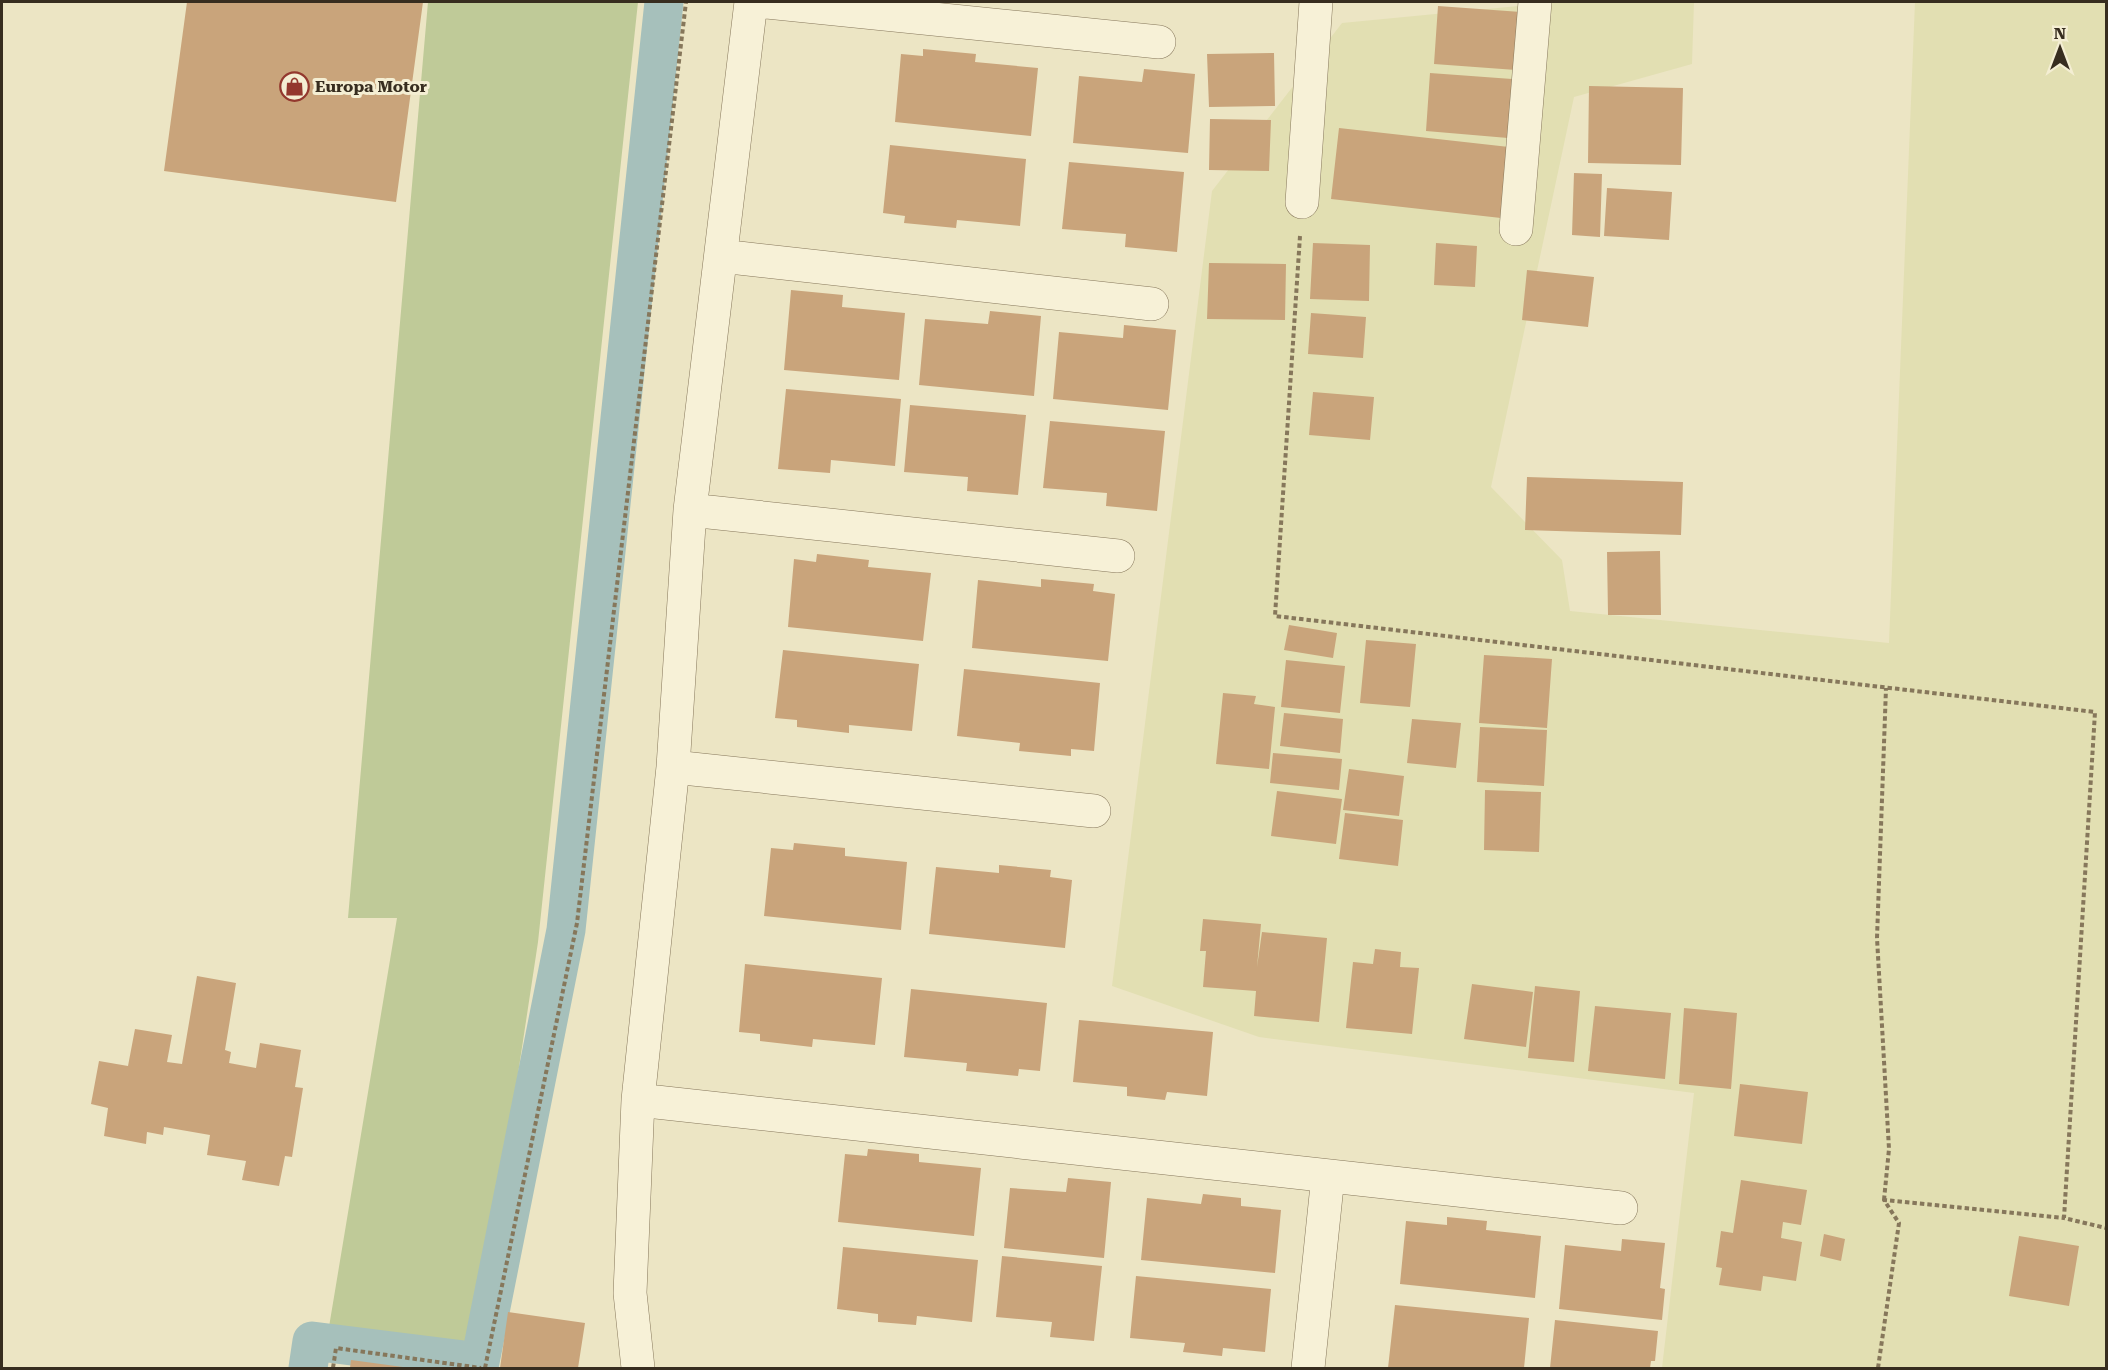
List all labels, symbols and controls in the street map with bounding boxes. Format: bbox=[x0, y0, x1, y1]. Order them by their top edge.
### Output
north arrow bbox=[2030, 18, 2090, 78]
text: N bbox=[2054, 24, 2066, 43]
shop icon: Europa Motor bbox=[278, 70, 310, 102]
place label: Europa Motor bbox=[315, 77, 427, 96]

